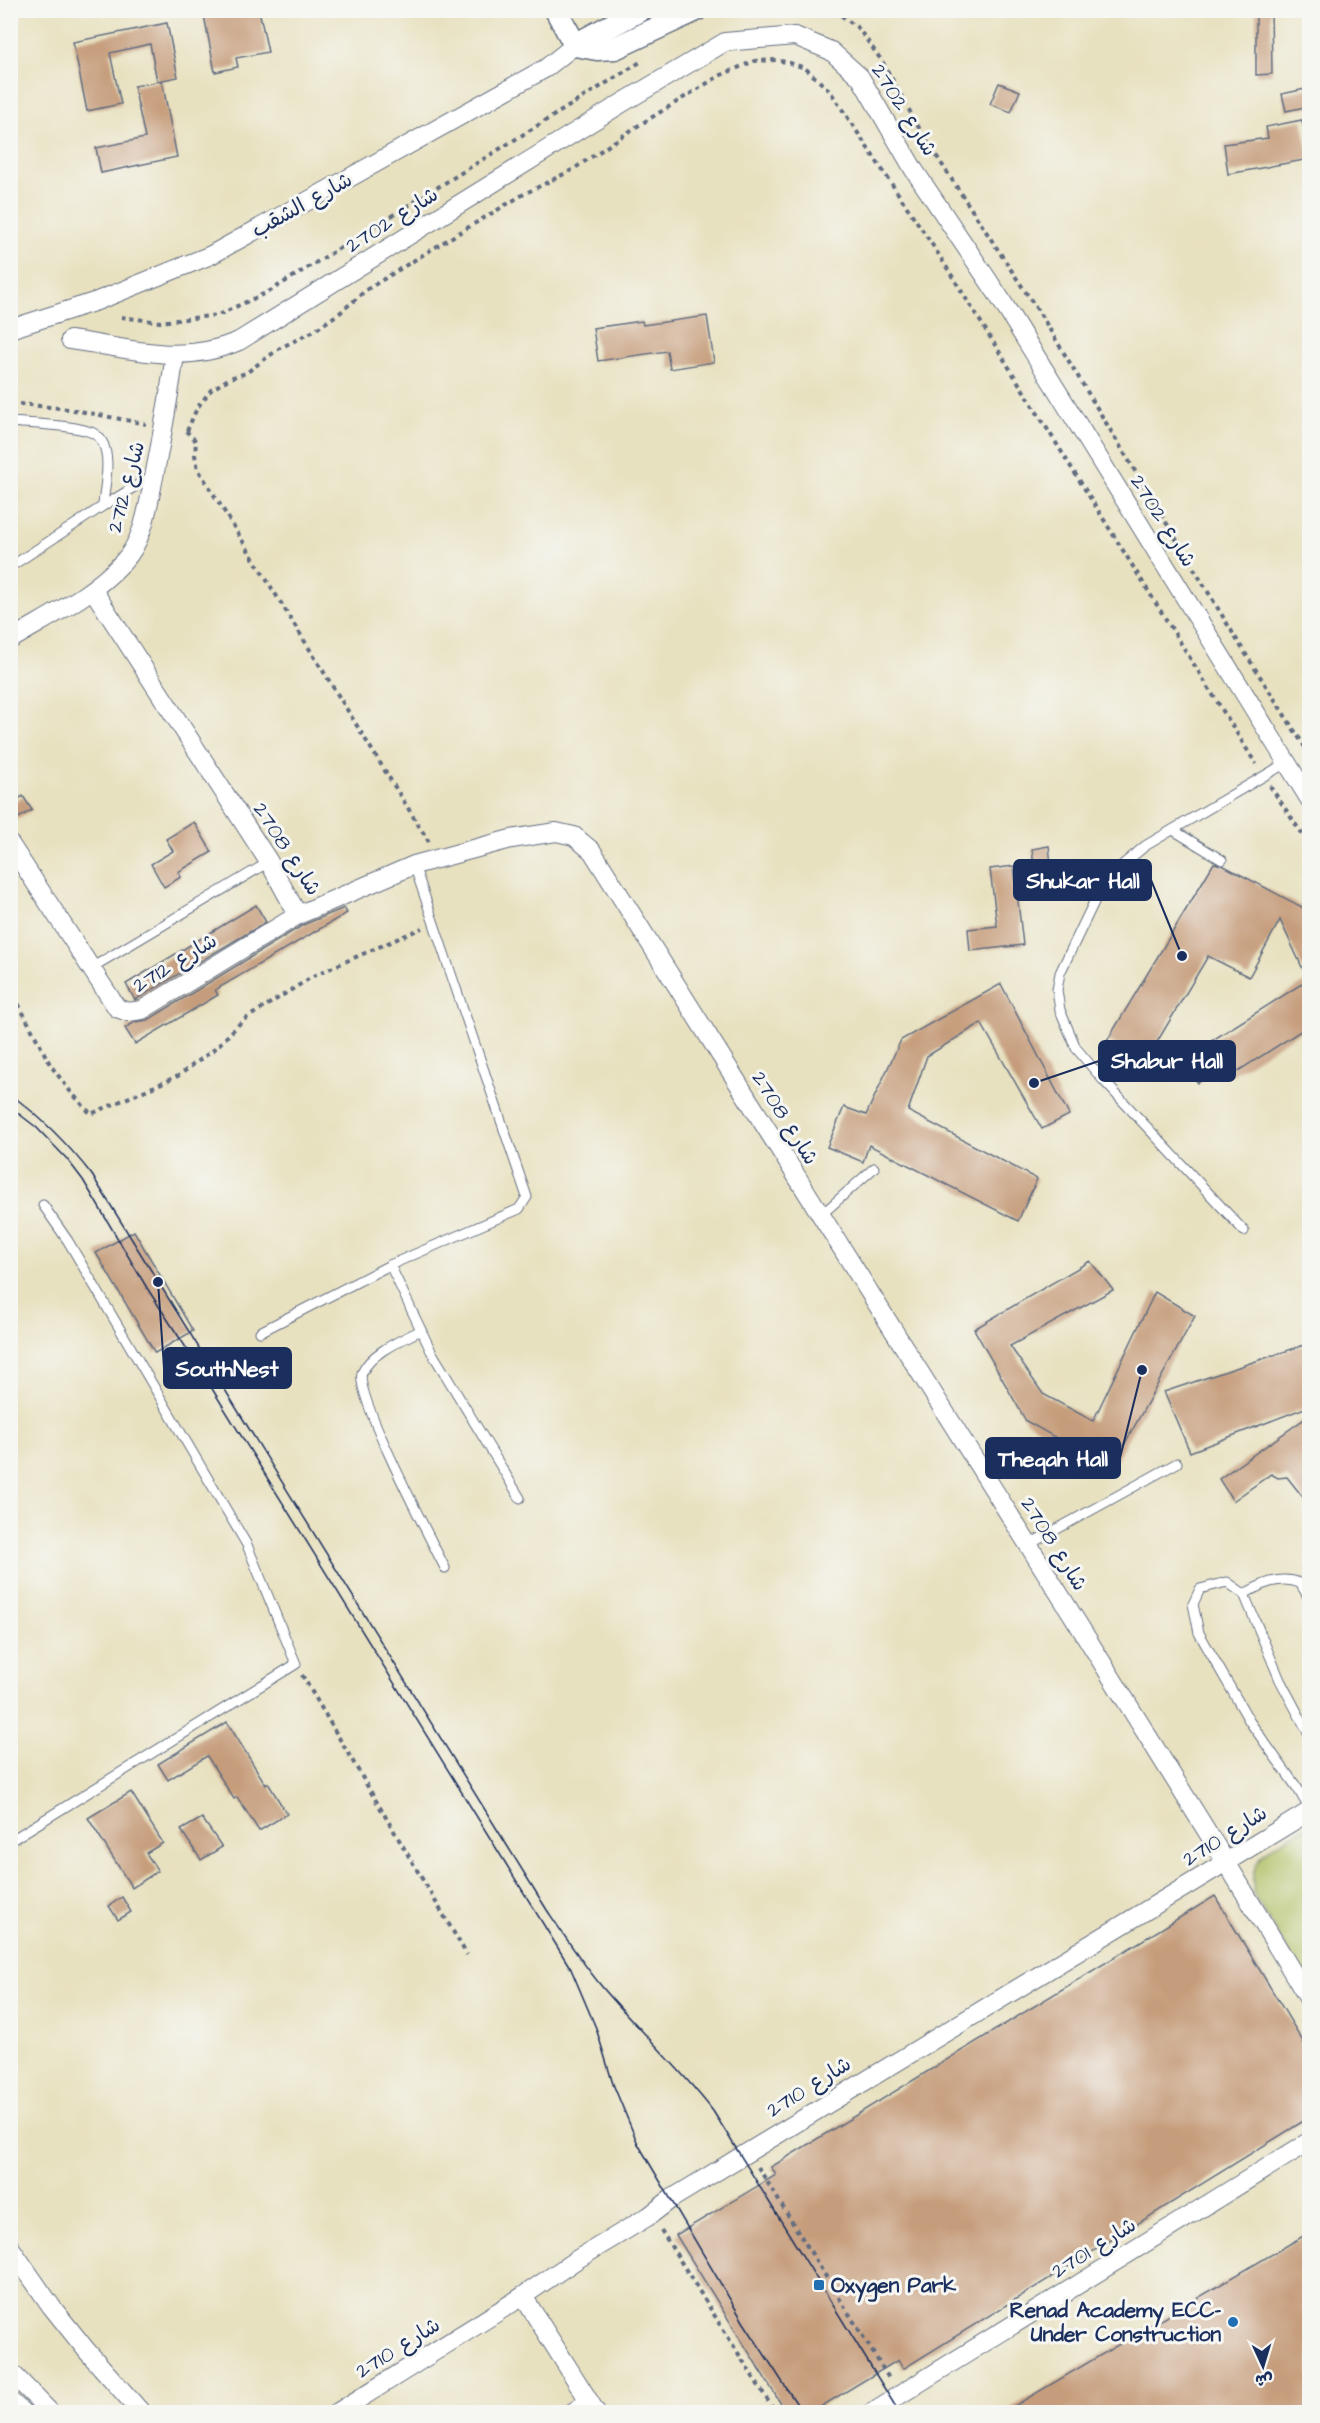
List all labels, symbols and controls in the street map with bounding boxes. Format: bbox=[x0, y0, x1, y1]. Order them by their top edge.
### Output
street label: شارع 2702 bbox=[864, 58, 944, 162]
street label: شارع الشقب bbox=[246, 165, 358, 245]
street label: شارع 2702 bbox=[340, 180, 444, 260]
street label: شارع 2712 bbox=[100, 438, 152, 536]
street label: شارع 2702 bbox=[1123, 469, 1203, 573]
street label: شارع 2708 bbox=[246, 797, 328, 901]
callout: Shukar Hall bbox=[1014, 860, 1151, 900]
text: Shukar Hall bbox=[1025, 866, 1140, 897]
street label: شارع 2712 bbox=[127, 926, 223, 1000]
callout: Shabur Hall bbox=[1099, 1041, 1235, 1081]
text: Shabur Hall bbox=[1110, 1046, 1224, 1077]
street label: شارع 2708 bbox=[745, 1066, 825, 1170]
callout: SouthNest bbox=[164, 1348, 291, 1388]
text: SouthNest bbox=[174, 1354, 280, 1385]
callout: Theqah Hall bbox=[986, 1438, 1120, 1478]
text: Theqah Hall bbox=[997, 1444, 1109, 1475]
street label: شارع 2708 bbox=[1014, 1492, 1094, 1596]
street label: شارع 2710 bbox=[1177, 1799, 1273, 1873]
street label: شارع 2710 bbox=[761, 2050, 857, 2124]
street label: شارع 2701 bbox=[1046, 2211, 1142, 2285]
place label: Oxygen Park bbox=[831, 2271, 956, 2303]
marker: Oxygen Park bbox=[812, 2278, 826, 2292]
place label: Renad Academy ECC- Under Construction bbox=[1010, 2296, 1221, 2349]
street label: شارع 2710 bbox=[350, 2311, 446, 2385]
marker: Renad Academy ECC- Under Construction bbox=[1226, 2315, 1240, 2329]
north arrow bbox=[1233, 2336, 1293, 2396]
text: ش bbox=[1254, 2368, 1274, 2392]

